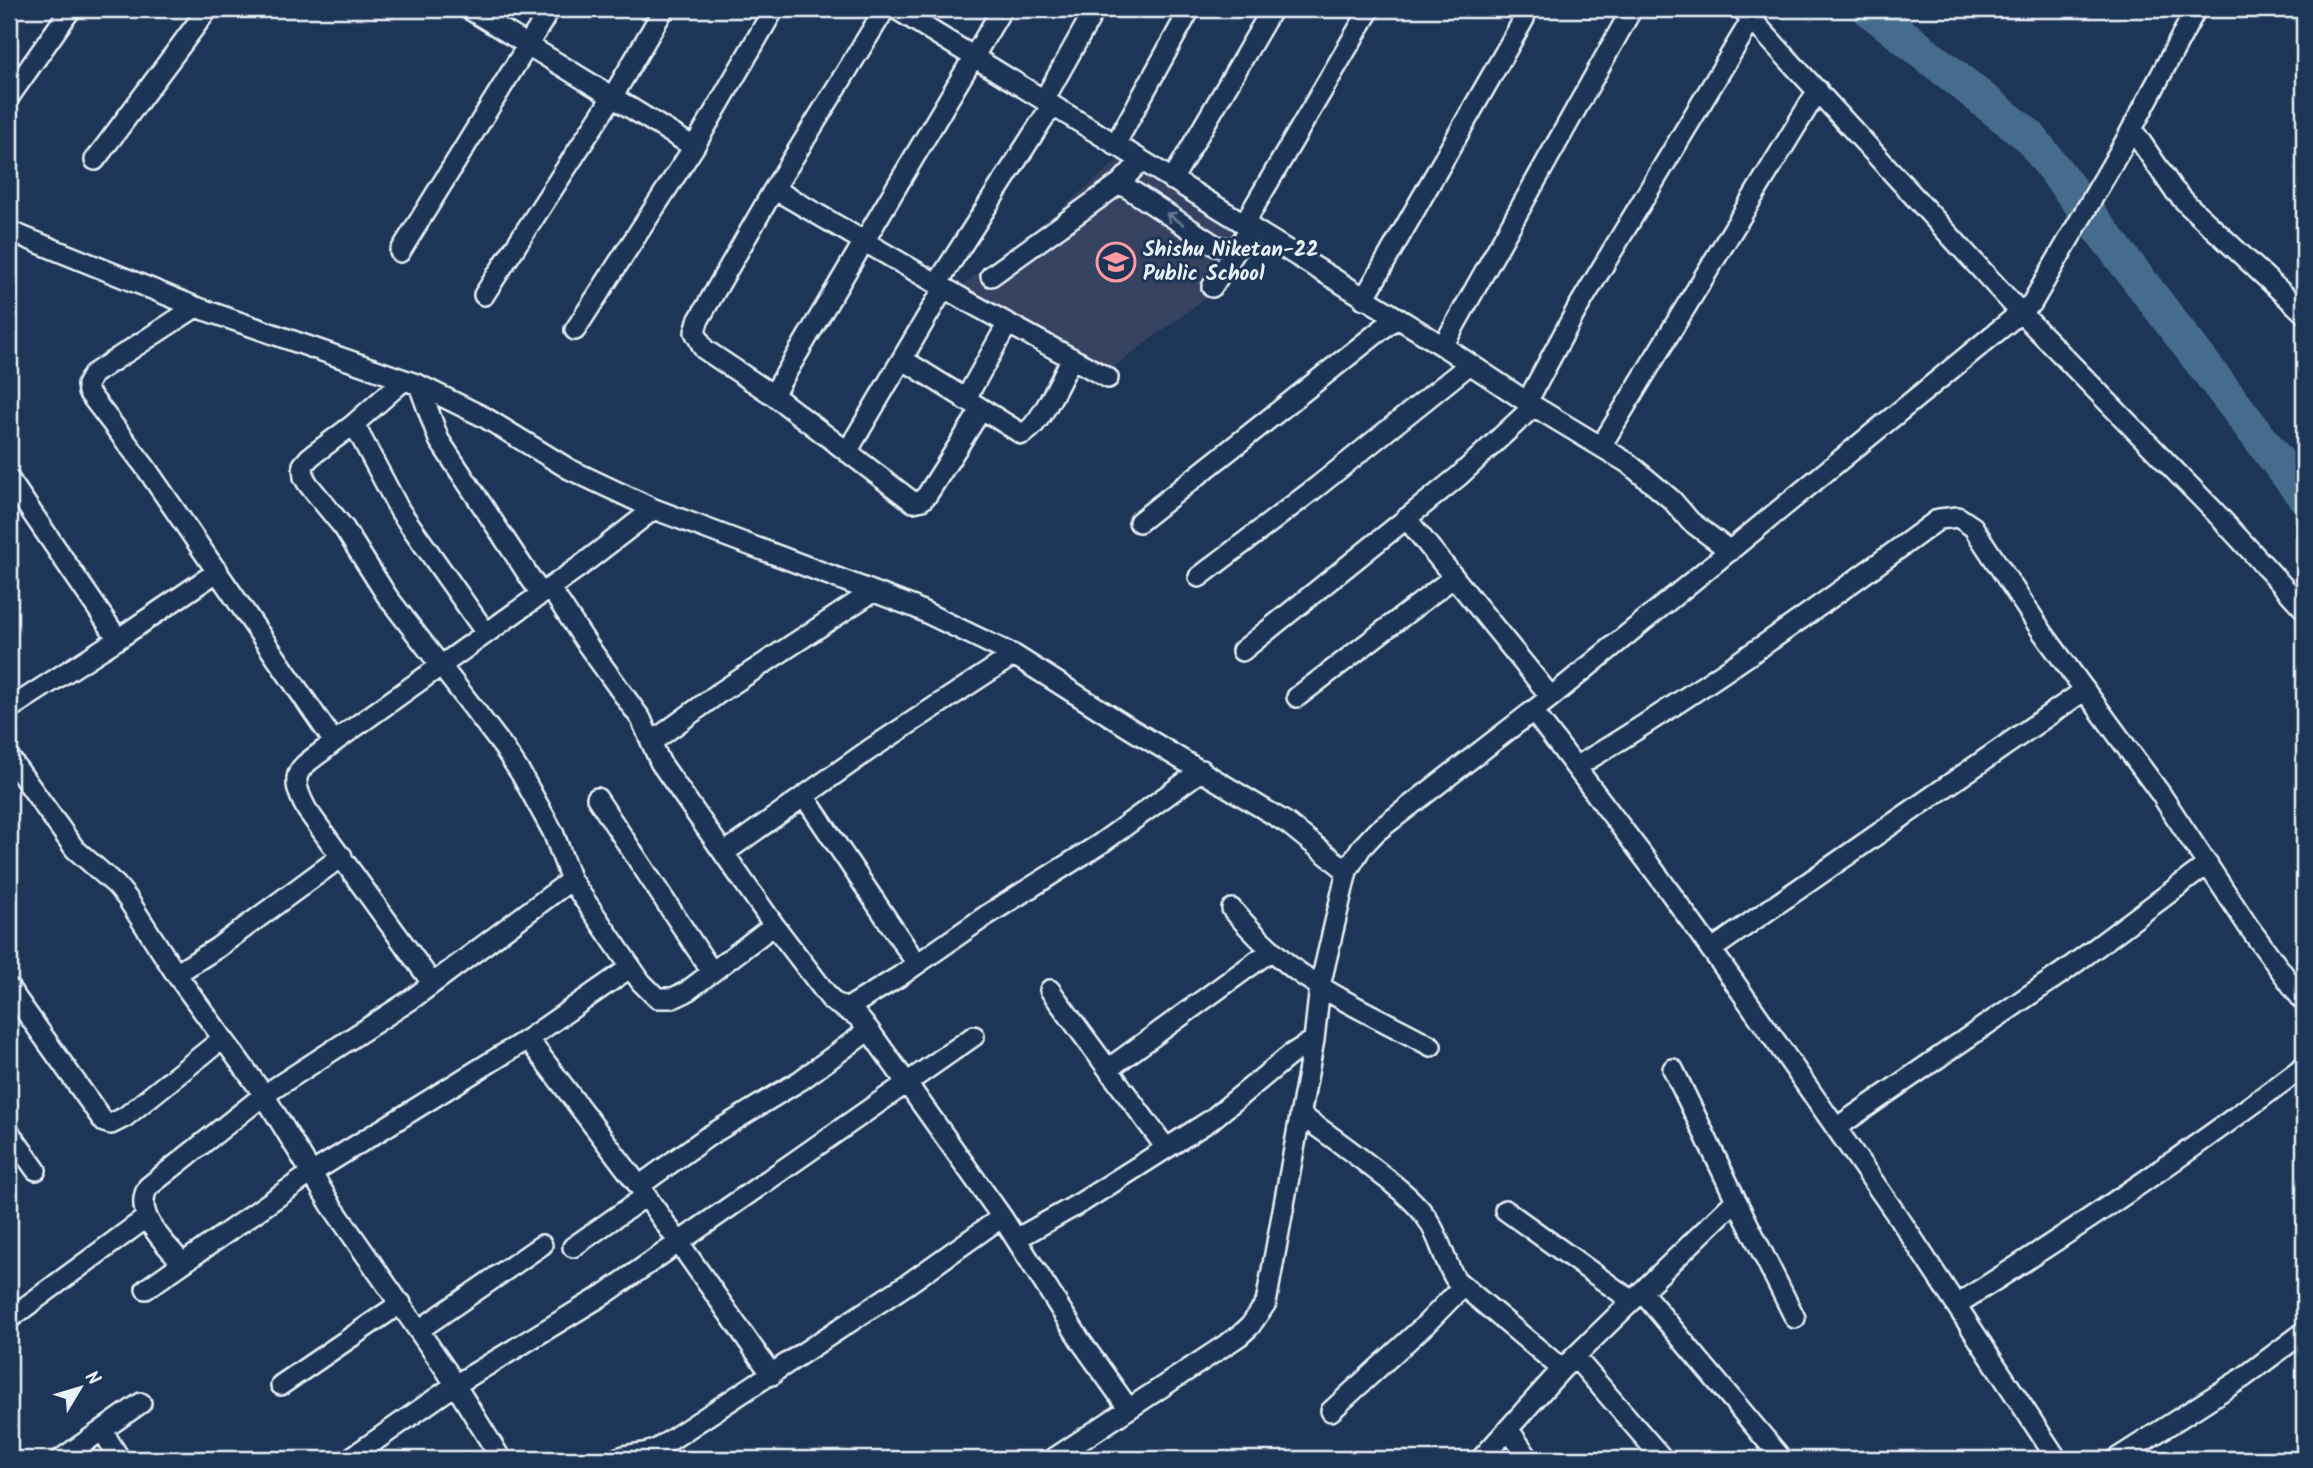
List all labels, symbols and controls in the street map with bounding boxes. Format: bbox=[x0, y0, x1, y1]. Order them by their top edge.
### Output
one-way arrow bbox=[1166, 212, 1185, 226]
place label: Shishu Niketan-22 Public School bbox=[1143, 234, 1319, 291]
school or university icon: Shishu Niketan-22 Public School bbox=[1095, 241, 1137, 283]
north arrow bbox=[46, 1352, 116, 1422]
text: N bbox=[76, 1365, 107, 1393]

